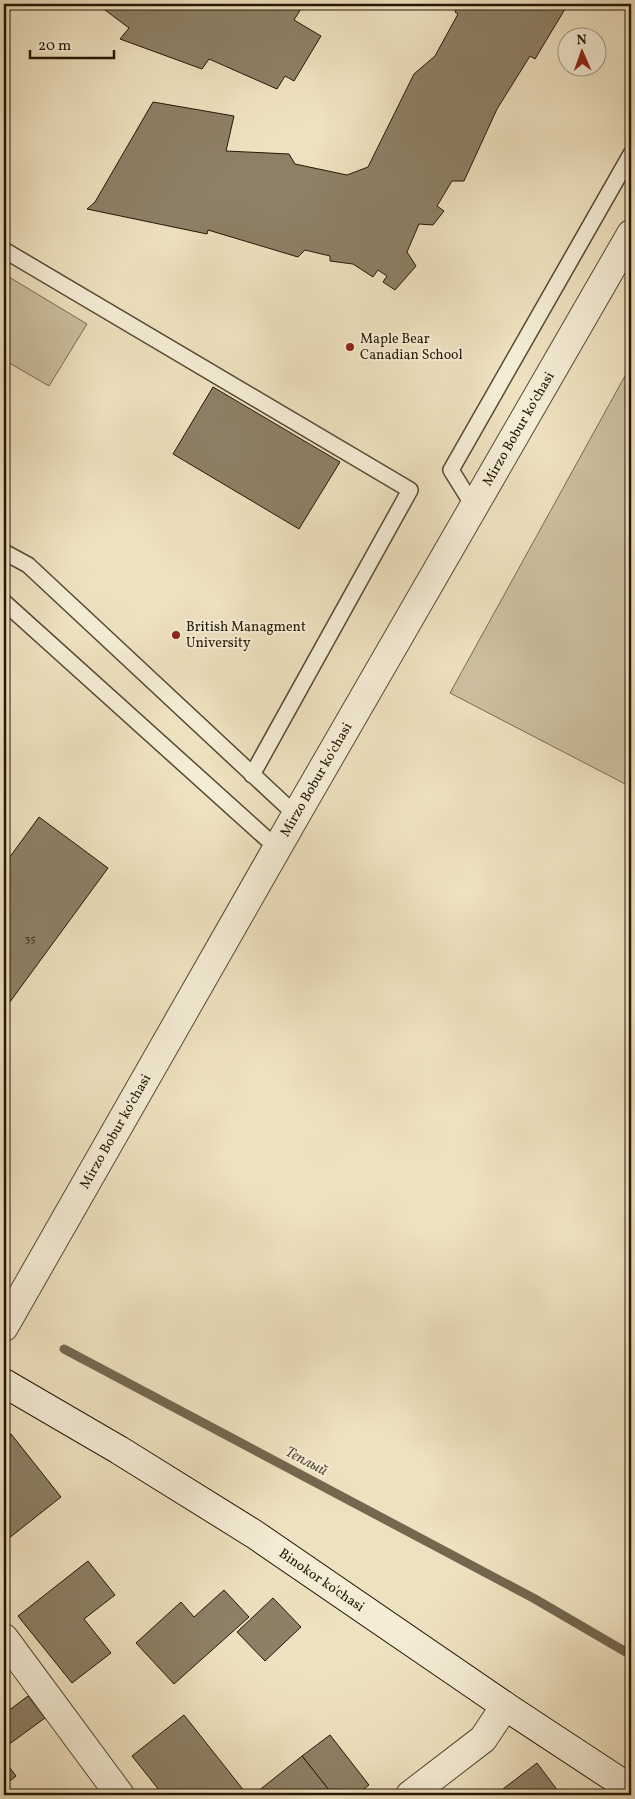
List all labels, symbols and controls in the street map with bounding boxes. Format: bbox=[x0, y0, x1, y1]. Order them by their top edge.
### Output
scale bar bbox=[30, 28, 114, 60]
north arrow bbox=[558, 28, 608, 78]
text: N bbox=[576, 31, 587, 50]
text: 20 m bbox=[38, 36, 71, 57]
place label: Maple Bear Canadian School bbox=[360, 330, 463, 365]
marker: Maple Bear Canadian School bbox=[344, 341, 356, 353]
street label: Mirzo Bobur ko‘chasi bbox=[478, 368, 559, 490]
place label: British Managment University bbox=[186, 618, 306, 653]
marker: British Managment University bbox=[170, 629, 182, 641]
street label: Mirzo Bobur ko‘chasi bbox=[276, 719, 357, 841]
house number: 35 bbox=[25, 932, 35, 947]
street label: Mirzo Bobur ko‘chasi bbox=[75, 1071, 156, 1192]
water label: Теплый bbox=[281, 1442, 331, 1482]
street label: Binokor ko'chasi bbox=[275, 1544, 368, 1616]

